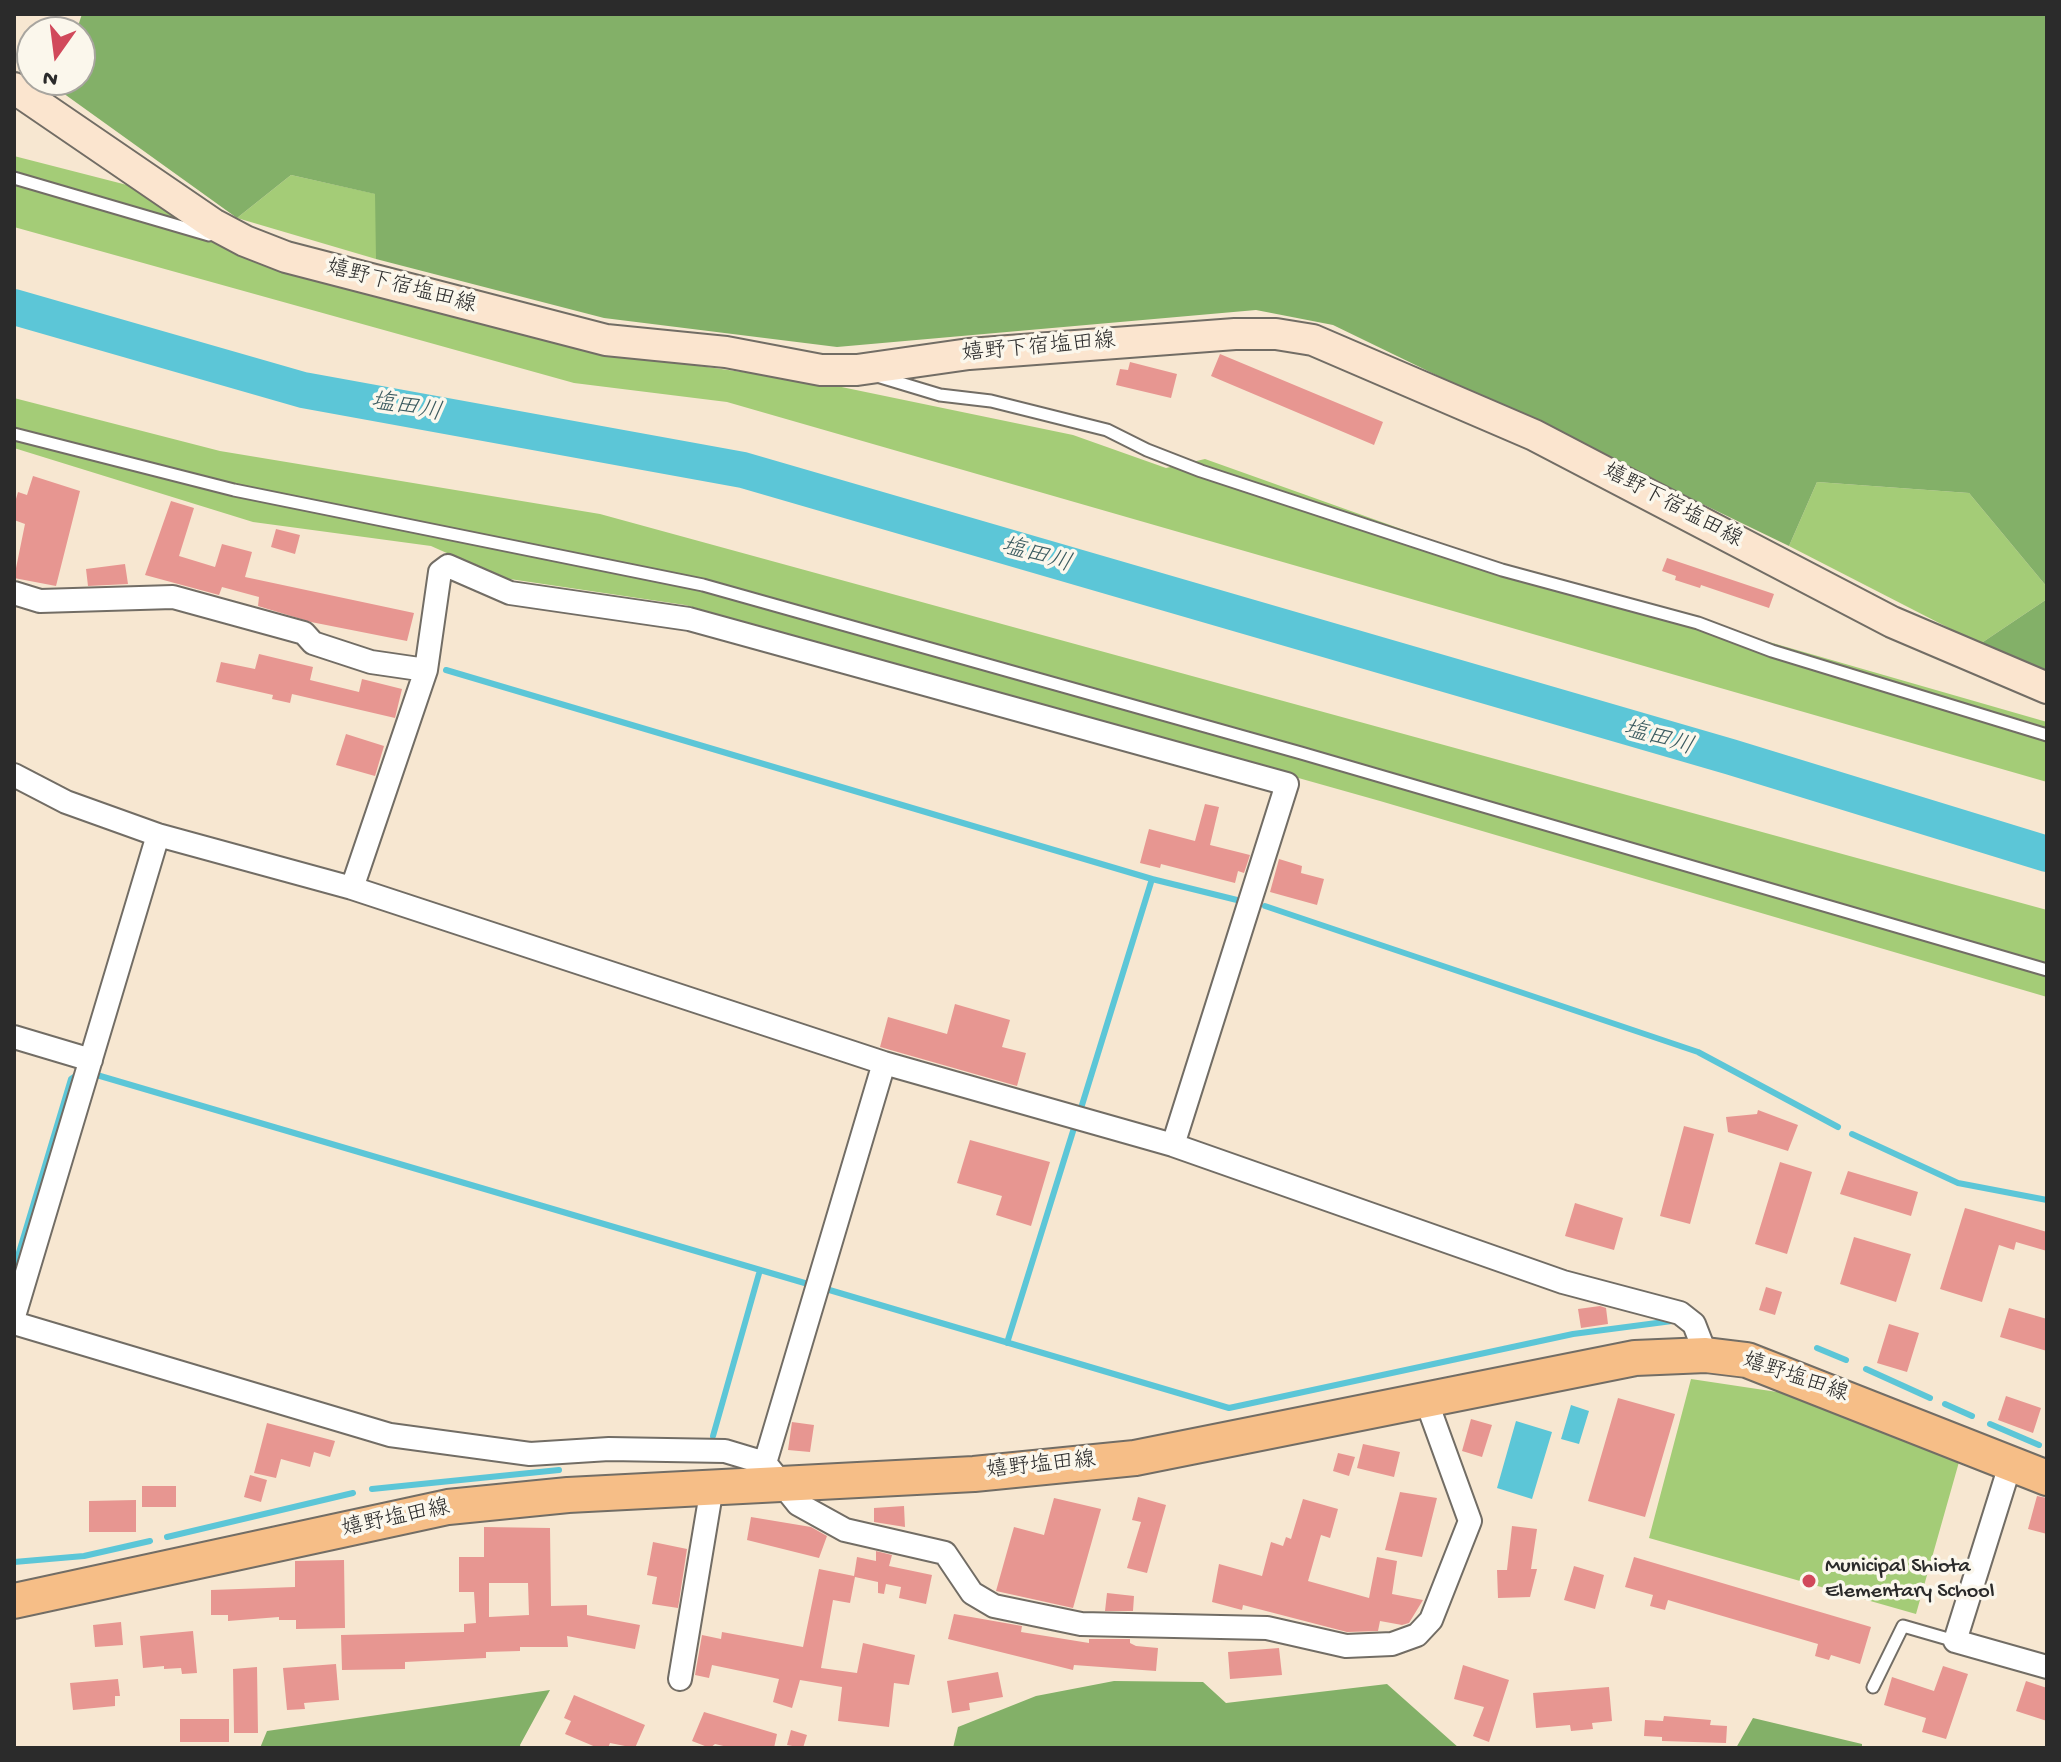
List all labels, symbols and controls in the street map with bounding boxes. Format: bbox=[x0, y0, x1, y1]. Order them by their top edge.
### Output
north arrow bbox=[16, 16, 96, 96]
text: N bbox=[41, 63, 61, 92]
street label: 嬉野下宿塩田線 bbox=[323, 255, 479, 321]
street label: 嬉野下宿塩田線 bbox=[961, 329, 1117, 369]
water label: 塩田川 bbox=[368, 389, 444, 429]
street label: 嬉野下宿塩田線 bbox=[1598, 459, 1746, 555]
water label: 塩田川 bbox=[997, 533, 1075, 581]
water label: 塩田川 bbox=[1619, 716, 1697, 764]
street label: 嬉野塩田線 bbox=[1739, 1349, 1851, 1409]
street label: 嬉野塩田線 bbox=[985, 1448, 1097, 1486]
street label: 嬉野塩田線 bbox=[339, 1496, 453, 1544]
place label: Municipal Shiota Elementary School bbox=[1825, 1555, 1995, 1606]
marker: Municipal Shiota Elementary School bbox=[1800, 1572, 1818, 1590]

